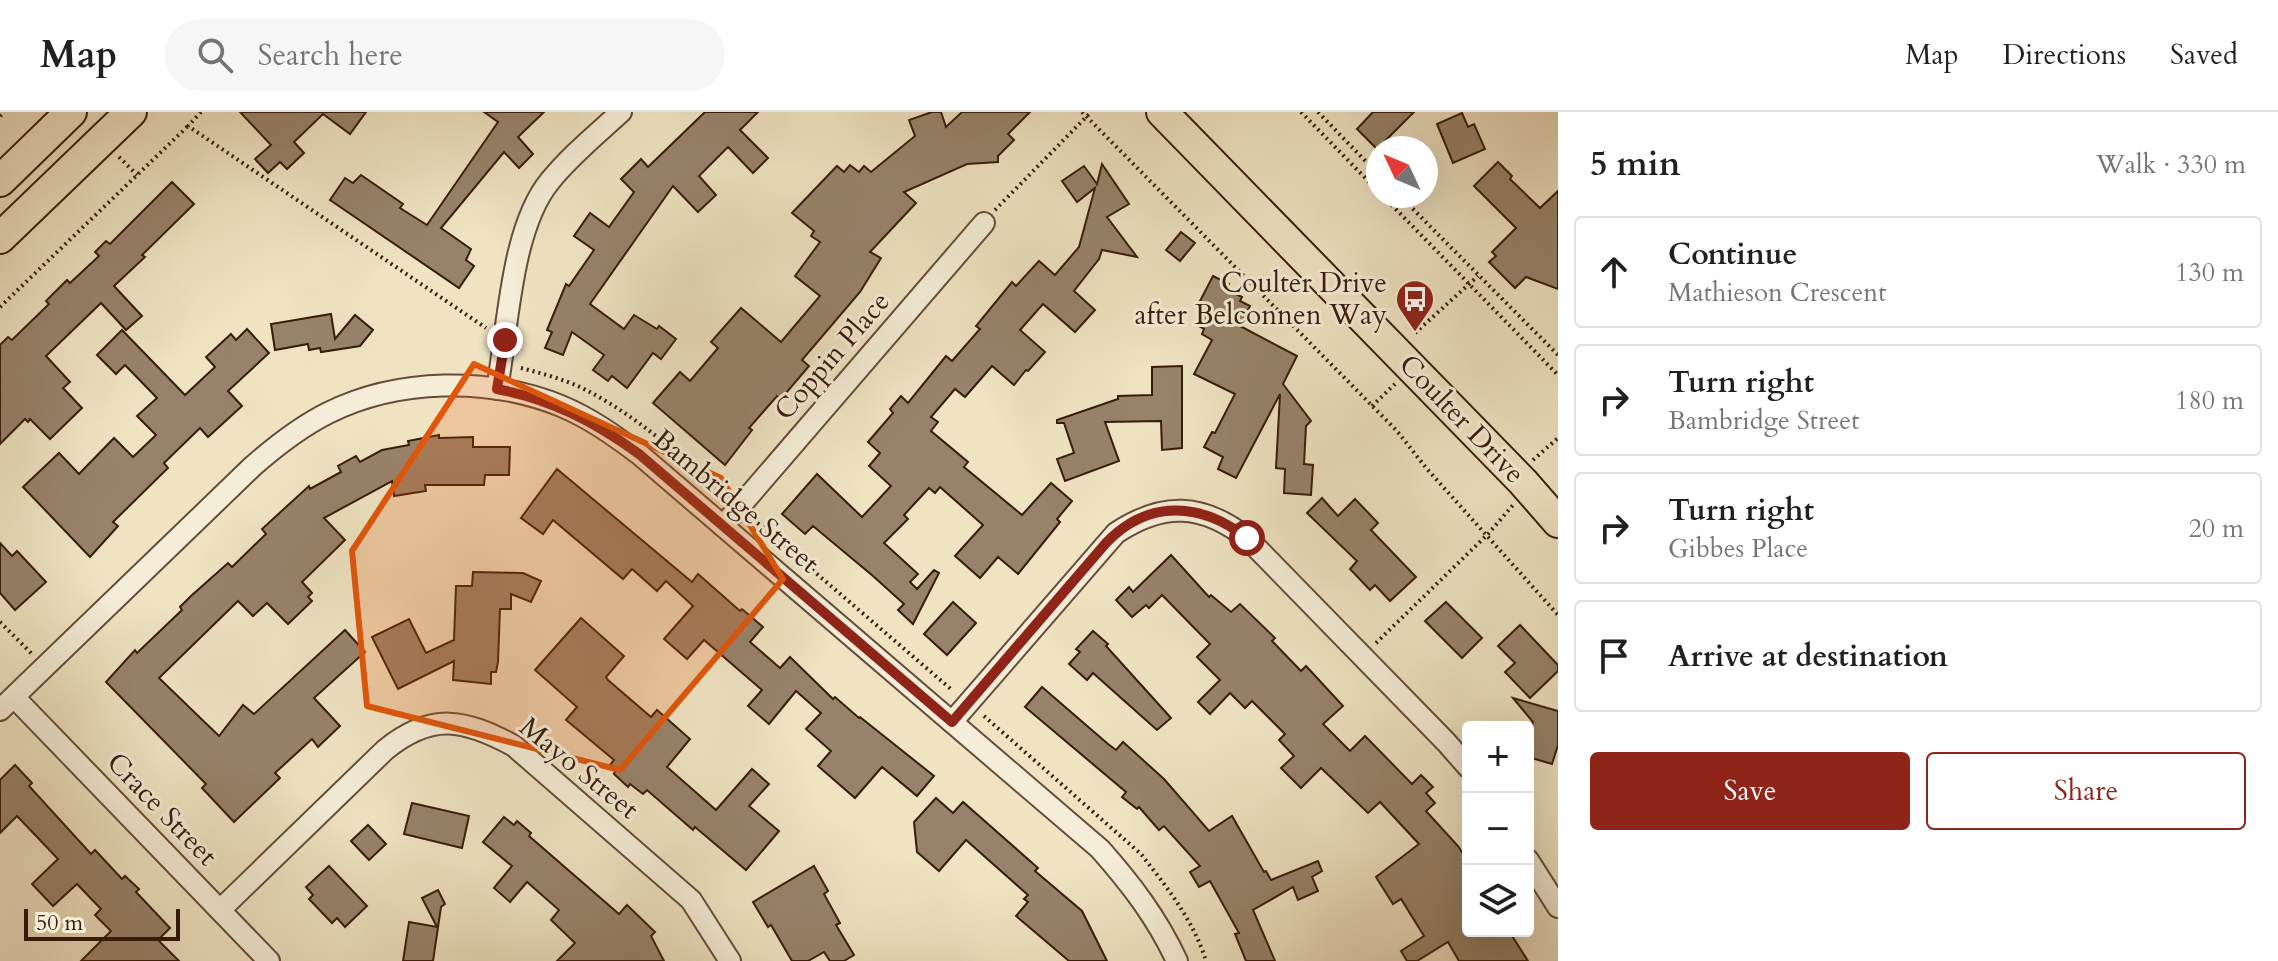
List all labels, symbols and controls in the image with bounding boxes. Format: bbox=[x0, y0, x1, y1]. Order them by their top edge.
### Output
search box bbox=[165, 19, 725, 91]
text: Map bbox=[40, 29, 117, 81]
icon: search bbox=[193, 33, 237, 77]
text: Search here bbox=[257, 35, 403, 76]
text: Map bbox=[1905, 36, 1959, 74]
text: Directions bbox=[2003, 36, 2126, 74]
text: Saved bbox=[2170, 36, 2238, 74]
north arrow bbox=[1366, 136, 1438, 208]
text: 5 min bbox=[1590, 141, 1681, 187]
text: Walk · 330 m bbox=[2096, 147, 2246, 182]
text: Continue bbox=[1668, 234, 1797, 275]
icon: ahead bbox=[1592, 250, 1636, 294]
text: 130 m bbox=[2175, 255, 2244, 290]
place label: Coulter Drive after Belconnen Way bbox=[1135, 264, 1387, 334]
text: Mathieson Crescent bbox=[1668, 275, 1886, 310]
bus stop icon: Coulter Drive after Belconnen Way bbox=[1394, 278, 1436, 333]
street label: Coppin Place bbox=[766, 284, 898, 428]
route end bbox=[487, 322, 523, 358]
street label: Coulter Drive bbox=[1391, 346, 1533, 492]
text: Turn right bbox=[1668, 362, 1814, 403]
icon: right bbox=[1592, 378, 1636, 422]
text: 180 m bbox=[2175, 383, 2244, 418]
text: Bambridge Street bbox=[1668, 403, 1859, 438]
street label: Bambridge Street bbox=[645, 420, 827, 582]
text: Turn right bbox=[1668, 490, 1814, 531]
icon: right bbox=[1592, 506, 1636, 550]
text: 20 m bbox=[2188, 511, 2244, 546]
route start bbox=[1229, 520, 1265, 556]
text: Gibbes Place bbox=[1668, 531, 1808, 566]
icon: arrive bbox=[1592, 634, 1636, 678]
text: Arrive at destination bbox=[1668, 636, 1948, 677]
street label: Mayo Street bbox=[511, 708, 647, 828]
map controls bbox=[1462, 721, 1534, 937]
button: + bbox=[1462, 721, 1534, 793]
street label: Crace Street bbox=[98, 744, 226, 874]
button: Save bbox=[1590, 752, 1910, 830]
button: Share bbox=[1926, 752, 2246, 830]
button: − bbox=[1462, 793, 1534, 865]
button: layers bbox=[1462, 865, 1534, 937]
scale bar bbox=[24, 905, 180, 941]
text: 50 m bbox=[36, 908, 83, 938]

